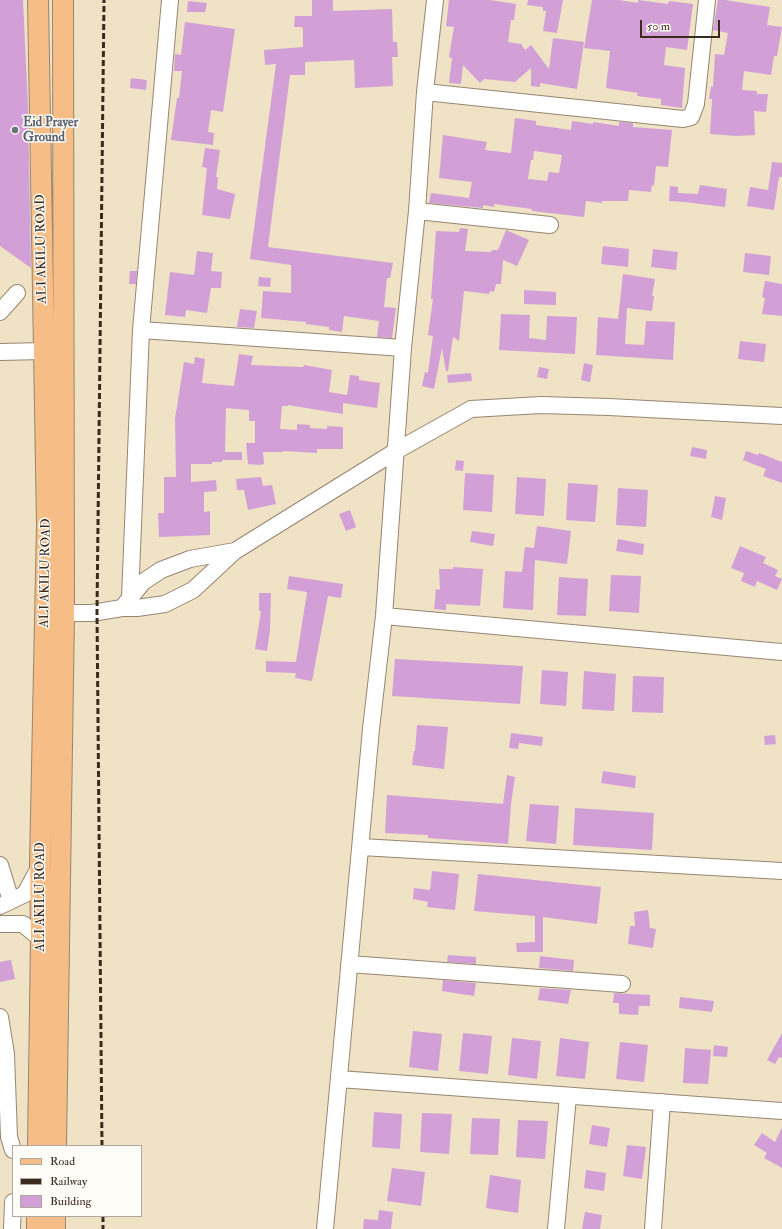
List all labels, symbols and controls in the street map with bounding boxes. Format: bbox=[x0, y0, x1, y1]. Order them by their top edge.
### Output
scale bar bbox=[642, 12, 722, 38]
text: 50 m bbox=[647, 19, 670, 34]
place label: Eid Prayer Ground bbox=[23, 115, 78, 146]
marker: Eid Prayer Ground bbox=[10, 125, 20, 135]
street label: ALI AKILU ROAD bbox=[33, 194, 51, 304]
street label: ALI AKILU ROAD bbox=[37, 518, 55, 628]
street label: ALI AKILU ROAD bbox=[33, 842, 49, 952]
legend bbox=[12, 1145, 142, 1217]
text: Road bbox=[50, 1154, 75, 1169]
text: Railway bbox=[50, 1174, 87, 1189]
text: Building bbox=[50, 1194, 91, 1209]

